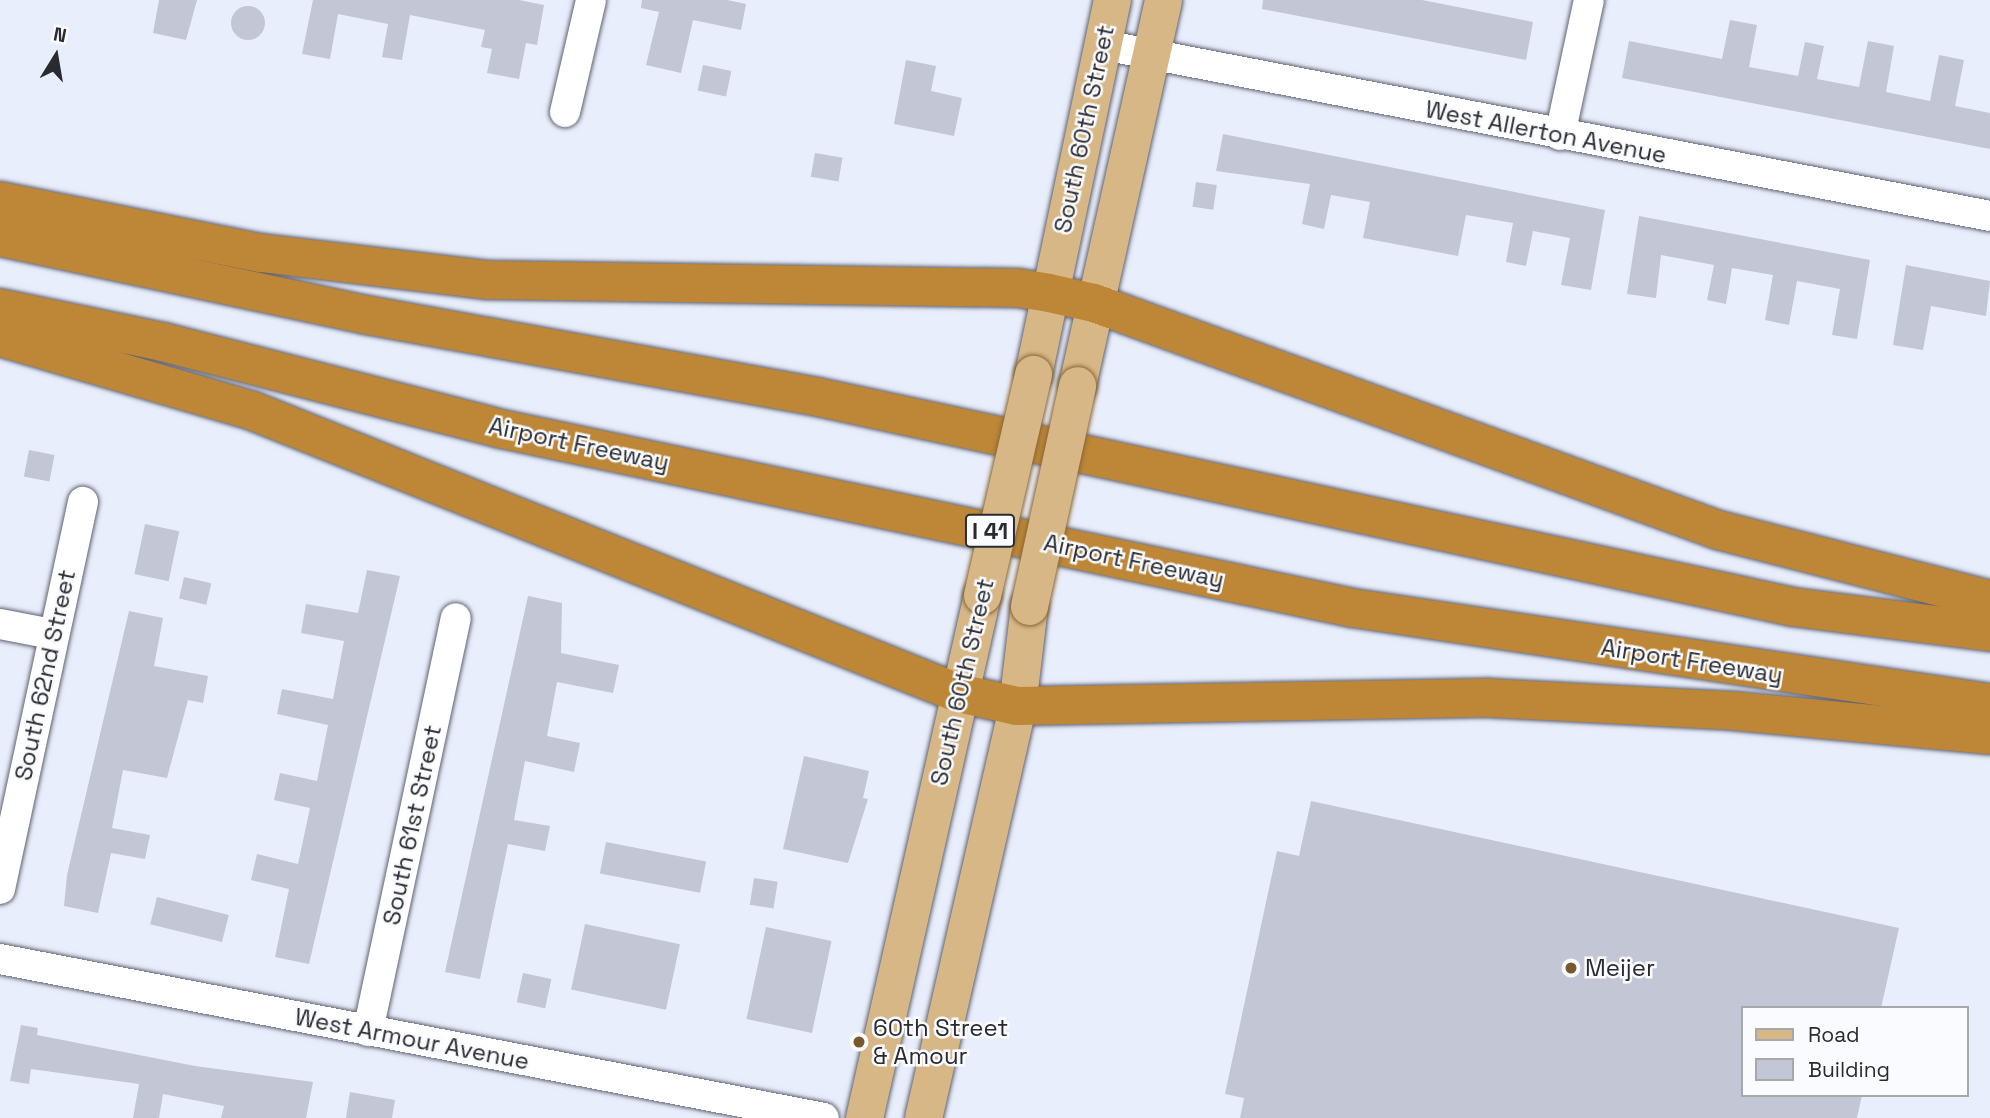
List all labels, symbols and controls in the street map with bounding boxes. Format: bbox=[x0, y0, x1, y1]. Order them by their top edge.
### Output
north arrow bbox=[21, 21, 91, 91]
text: N bbox=[51, 21, 69, 48]
street label: South 60th Street bbox=[1048, 23, 1120, 235]
street label: West Allerton Avenue bbox=[1423, 94, 1669, 170]
street label: Airport Freeway bbox=[486, 411, 672, 477]
road number: I 41 bbox=[964, 512, 1016, 551]
street label: Airport Freeway bbox=[1041, 528, 1227, 594]
street label: South 62nd Street bbox=[9, 567, 81, 783]
street label: South 60th Street bbox=[924, 576, 1000, 788]
street label: Airport Freeway bbox=[1599, 632, 1785, 690]
street label: South 61st Street bbox=[377, 722, 447, 928]
place label: Meijer bbox=[1585, 954, 1655, 982]
marker: Meijer bbox=[1563, 960, 1579, 976]
street label: West Armour Avenue bbox=[292, 1002, 532, 1076]
legend bbox=[1742, 1006, 1969, 1097]
place label: 60th Street & Amour bbox=[873, 1014, 1008, 1070]
text: Road bbox=[1808, 1021, 1860, 1048]
marker: 60th Street & Amour bbox=[851, 1034, 867, 1050]
text: Building bbox=[1808, 1056, 1890, 1083]

